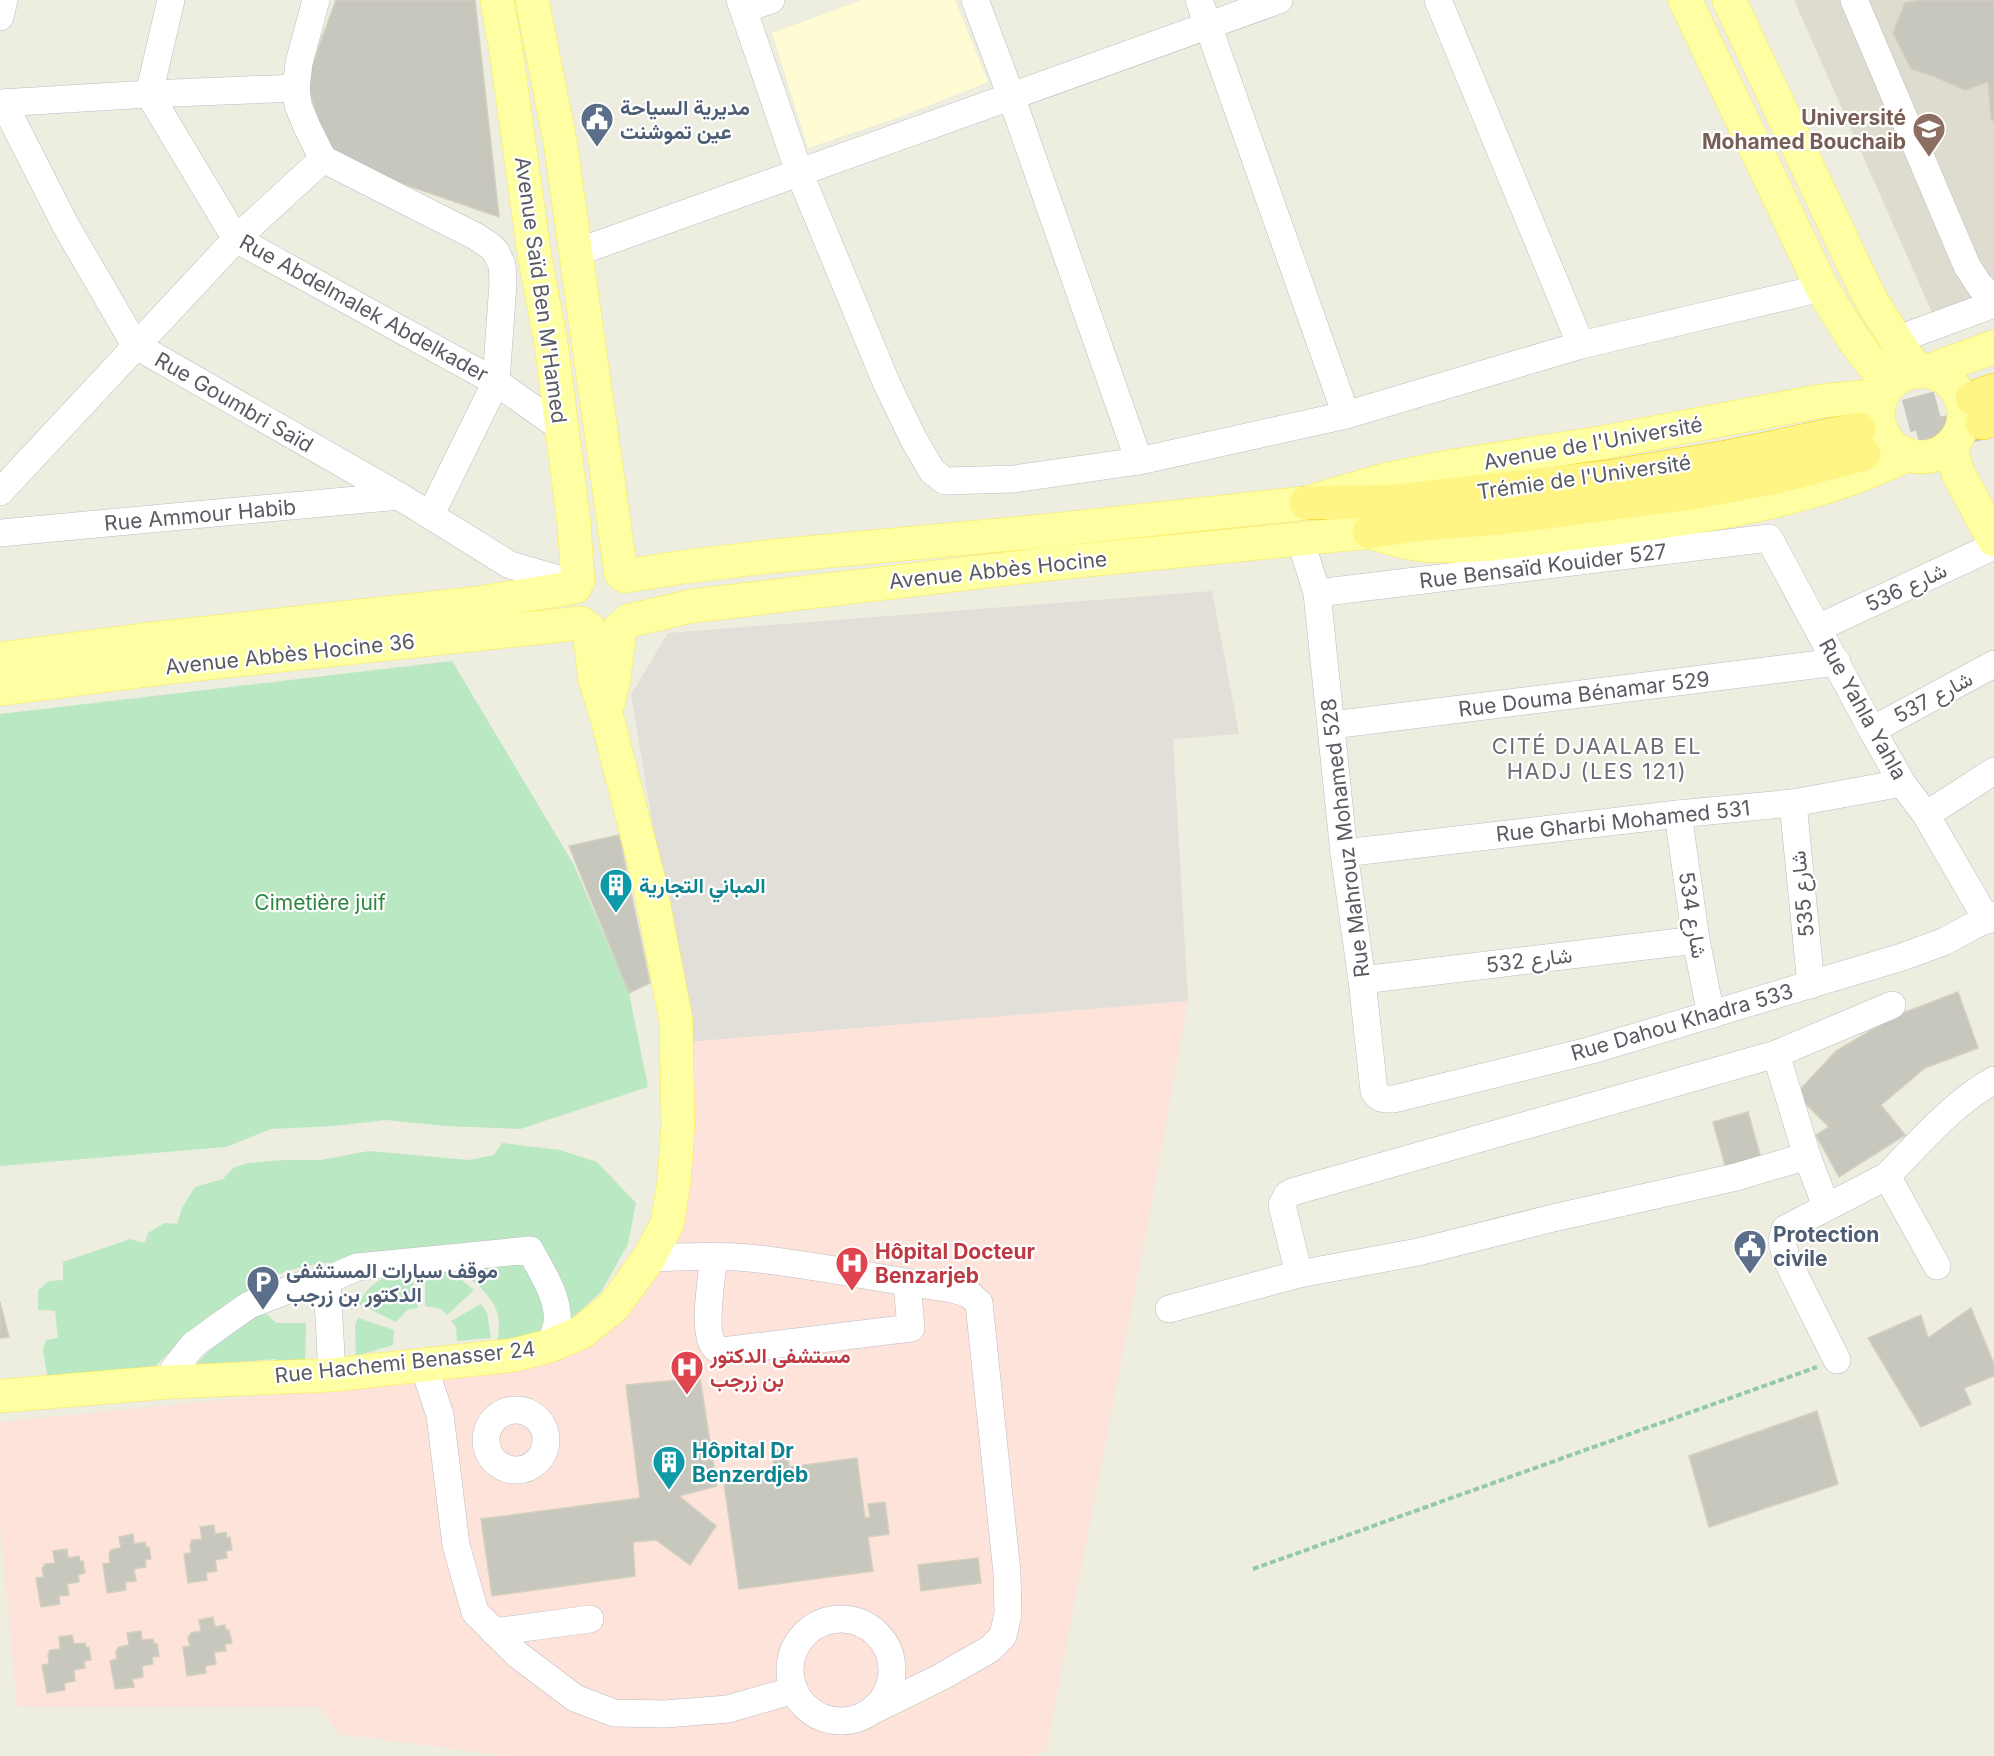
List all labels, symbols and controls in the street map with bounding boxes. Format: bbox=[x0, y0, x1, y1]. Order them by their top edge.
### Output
place label: مديرية السياحة عين تموشنت bbox=[620, 95, 750, 145]
public building icon: مديرية السياحة عين تموشنت bbox=[579, 101, 615, 148]
place label: Université Mohamed Bouchaib bbox=[1702, 105, 1906, 154]
school or university icon: Université Mohamed Bouchaib bbox=[1911, 111, 1947, 158]
street label: Avenue Saïd Ben M'Hamed bbox=[510, 155, 572, 425]
street label: Rue Abdelmalek Abdelkader bbox=[235, 229, 493, 387]
street label: Rue Goumbri Saïd bbox=[150, 347, 318, 457]
street label: Avenue de l'Université bbox=[1482, 411, 1704, 475]
street label: Trémie de l'Université bbox=[1475, 450, 1693, 504]
street label: Rue Ammour Habib bbox=[103, 494, 297, 536]
street label: Rue Bensaïd Kouider 527 bbox=[1418, 538, 1668, 594]
street label: Avenue Abbès Hocine bbox=[888, 546, 1108, 594]
street label: شارع 536 bbox=[1861, 557, 1952, 619]
street label: Avenue Abbès Hocine 36 bbox=[164, 628, 416, 680]
street label: Rue Yahla Yahla bbox=[1814, 634, 1912, 784]
street label: Rue Douma Bénamar 529 bbox=[1457, 666, 1711, 722]
street label: 537 شارع bbox=[1889, 666, 1978, 730]
street label: Rue Mahrouz Mohamed 528 bbox=[1315, 697, 1375, 979]
district label: CITÉ DJAALAB EL HADJ (LES 121) bbox=[1492, 733, 1702, 784]
street label: Rue Gharbi Mohamed 531 bbox=[1495, 795, 1751, 847]
street label: 535 شارع bbox=[1785, 849, 1821, 938]
building icon: المباني التجارية bbox=[598, 867, 634, 914]
street label: 534 شارع bbox=[1672, 870, 1712, 960]
place label: المباني التجارية bbox=[639, 873, 766, 903]
park label: Cimetière juif bbox=[254, 890, 386, 915]
street label: 532 شارع bbox=[1484, 942, 1574, 980]
street label: Rue Dahou Khadra 533 bbox=[1568, 978, 1796, 1066]
place label: Protection civile bbox=[1773, 1222, 1879, 1271]
public building icon: Protection civile bbox=[1732, 1228, 1768, 1275]
place label: Hôpital Docteur Benzarjeb bbox=[875, 1239, 1036, 1288]
hospital icon: Hôpital Docteur Benzarjeb bbox=[834, 1245, 870, 1292]
place label: موقف سيارات المستشفى الدكتور بن زرجب bbox=[286, 1258, 498, 1308]
parking icon: موقف سيارات المستشفى الدكتور بن زرجب bbox=[245, 1264, 281, 1311]
street label: Rue Hachemi Benasser 24 bbox=[273, 1336, 537, 1388]
place label: مستشفى الدكتور بن زرجب bbox=[709, 1343, 851, 1393]
hospital icon: مستشفى الدكتور بن زرجب bbox=[669, 1349, 705, 1396]
place label: Hôpital Dr Benzerdjeb bbox=[692, 1438, 808, 1487]
building icon: Hôpital Dr Benzerdjeb bbox=[651, 1444, 687, 1491]

